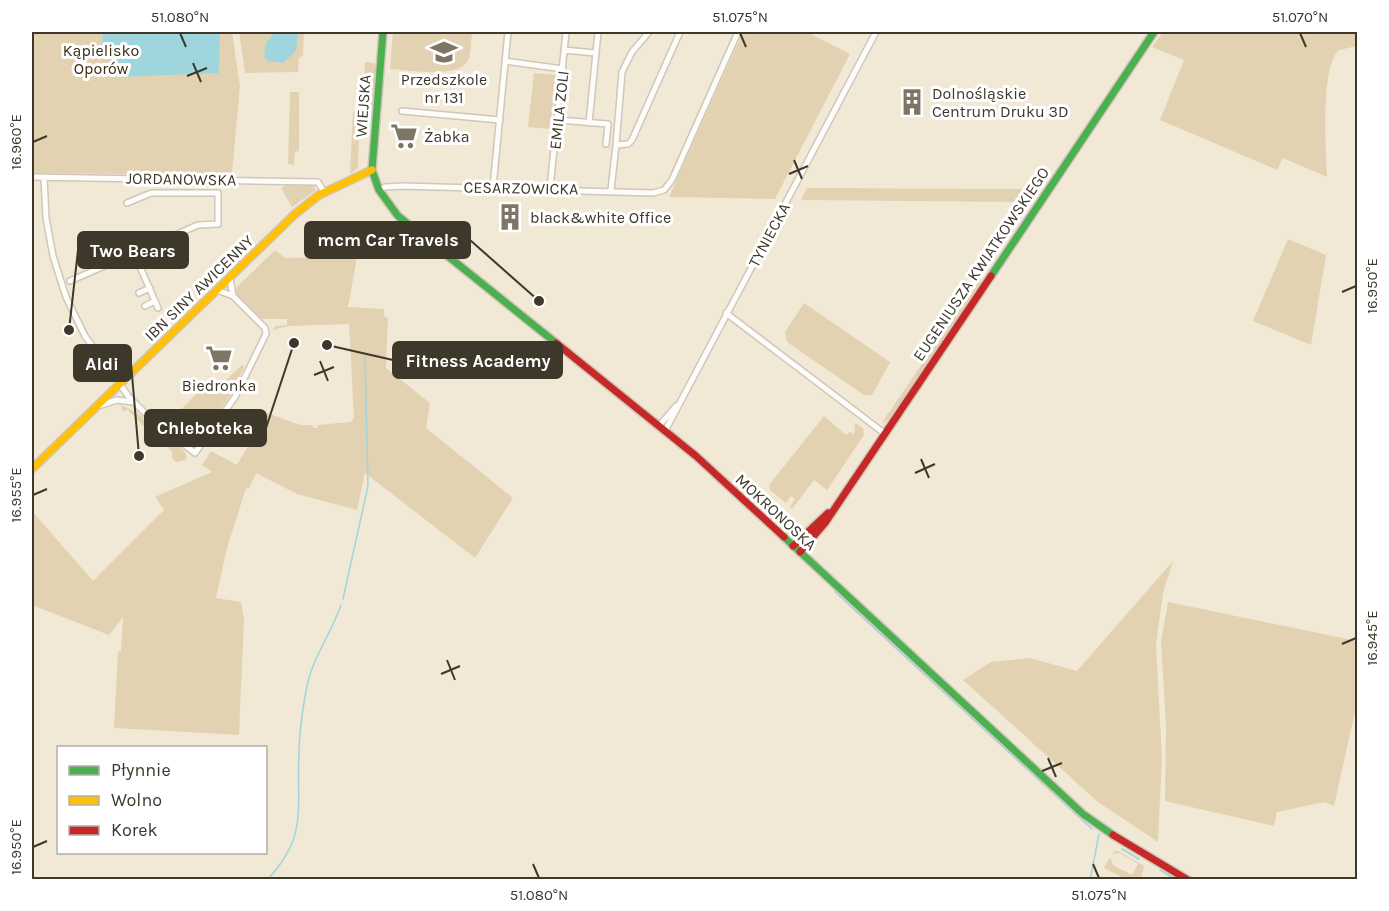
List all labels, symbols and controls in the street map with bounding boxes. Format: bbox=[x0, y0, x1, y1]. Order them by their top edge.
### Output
text: 51.080°N bbox=[151, 8, 209, 26]
text: 51.075°N bbox=[712, 8, 768, 26]
text: 51.070°N bbox=[1272, 8, 1328, 26]
school or university icon: Przedszkole nr 131 bbox=[429, 37, 459, 67]
park label: Kąpielisko Oporów bbox=[63, 41, 139, 78]
place label: Przedszkole nr 131 bbox=[401, 70, 487, 107]
street label: EMILA ZOLI bbox=[545, 70, 573, 150]
street label: WIEJSKA bbox=[351, 74, 375, 138]
place label: Dolnośląskie Centrum Druku 3D bbox=[932, 84, 1068, 121]
building icon: Dolnośląskie Centrum Druku 3D bbox=[897, 87, 927, 117]
text: 16.960°E bbox=[7, 114, 25, 170]
supermarket icon: Żabka bbox=[389, 121, 419, 151]
place label: Żabka bbox=[424, 127, 470, 146]
street label: EUGENIUSZA KWIATKOWSKIEGO bbox=[909, 163, 1053, 365]
street label: JORDANOWSKA bbox=[126, 169, 236, 189]
street label: CESARZOWICKA bbox=[463, 177, 579, 199]
street label: TYNIECKA bbox=[744, 200, 794, 270]
building icon: black&white Office bbox=[495, 202, 525, 232]
place label: black&white Office bbox=[530, 208, 671, 227]
callout: mcm Car Travels bbox=[305, 222, 470, 258]
text: mcm Car Travels bbox=[317, 229, 459, 251]
street label: IBN SINY AWICENNY bbox=[141, 231, 257, 345]
callout: Two Bears bbox=[78, 232, 188, 268]
text: Two Bears bbox=[90, 240, 176, 262]
text: 16.950°E bbox=[1363, 258, 1381, 314]
callout: Fitness Academy bbox=[393, 342, 562, 378]
supermarket icon: Biedronka bbox=[204, 343, 234, 373]
callout: Aldi bbox=[74, 345, 131, 381]
text: Fitness Academy bbox=[405, 350, 551, 372]
text: Aldi bbox=[85, 353, 119, 375]
place label: Biedronka bbox=[182, 376, 256, 395]
callout: Chleboteka bbox=[145, 410, 266, 446]
text: Chleboteka bbox=[157, 417, 253, 439]
text: 16.955°E bbox=[7, 467, 25, 523]
street label: MOKRONOSKA bbox=[732, 470, 820, 554]
text: 16.945°E bbox=[1363, 610, 1381, 666]
legend bbox=[57, 746, 267, 854]
text: Płynnie bbox=[111, 759, 171, 781]
text: Wolno bbox=[111, 789, 162, 811]
text: 16.950°E bbox=[7, 819, 25, 875]
text: Korek bbox=[111, 819, 158, 841]
text: 51.080°N bbox=[510, 886, 568, 904]
text: 51.075°N bbox=[1071, 886, 1127, 904]

